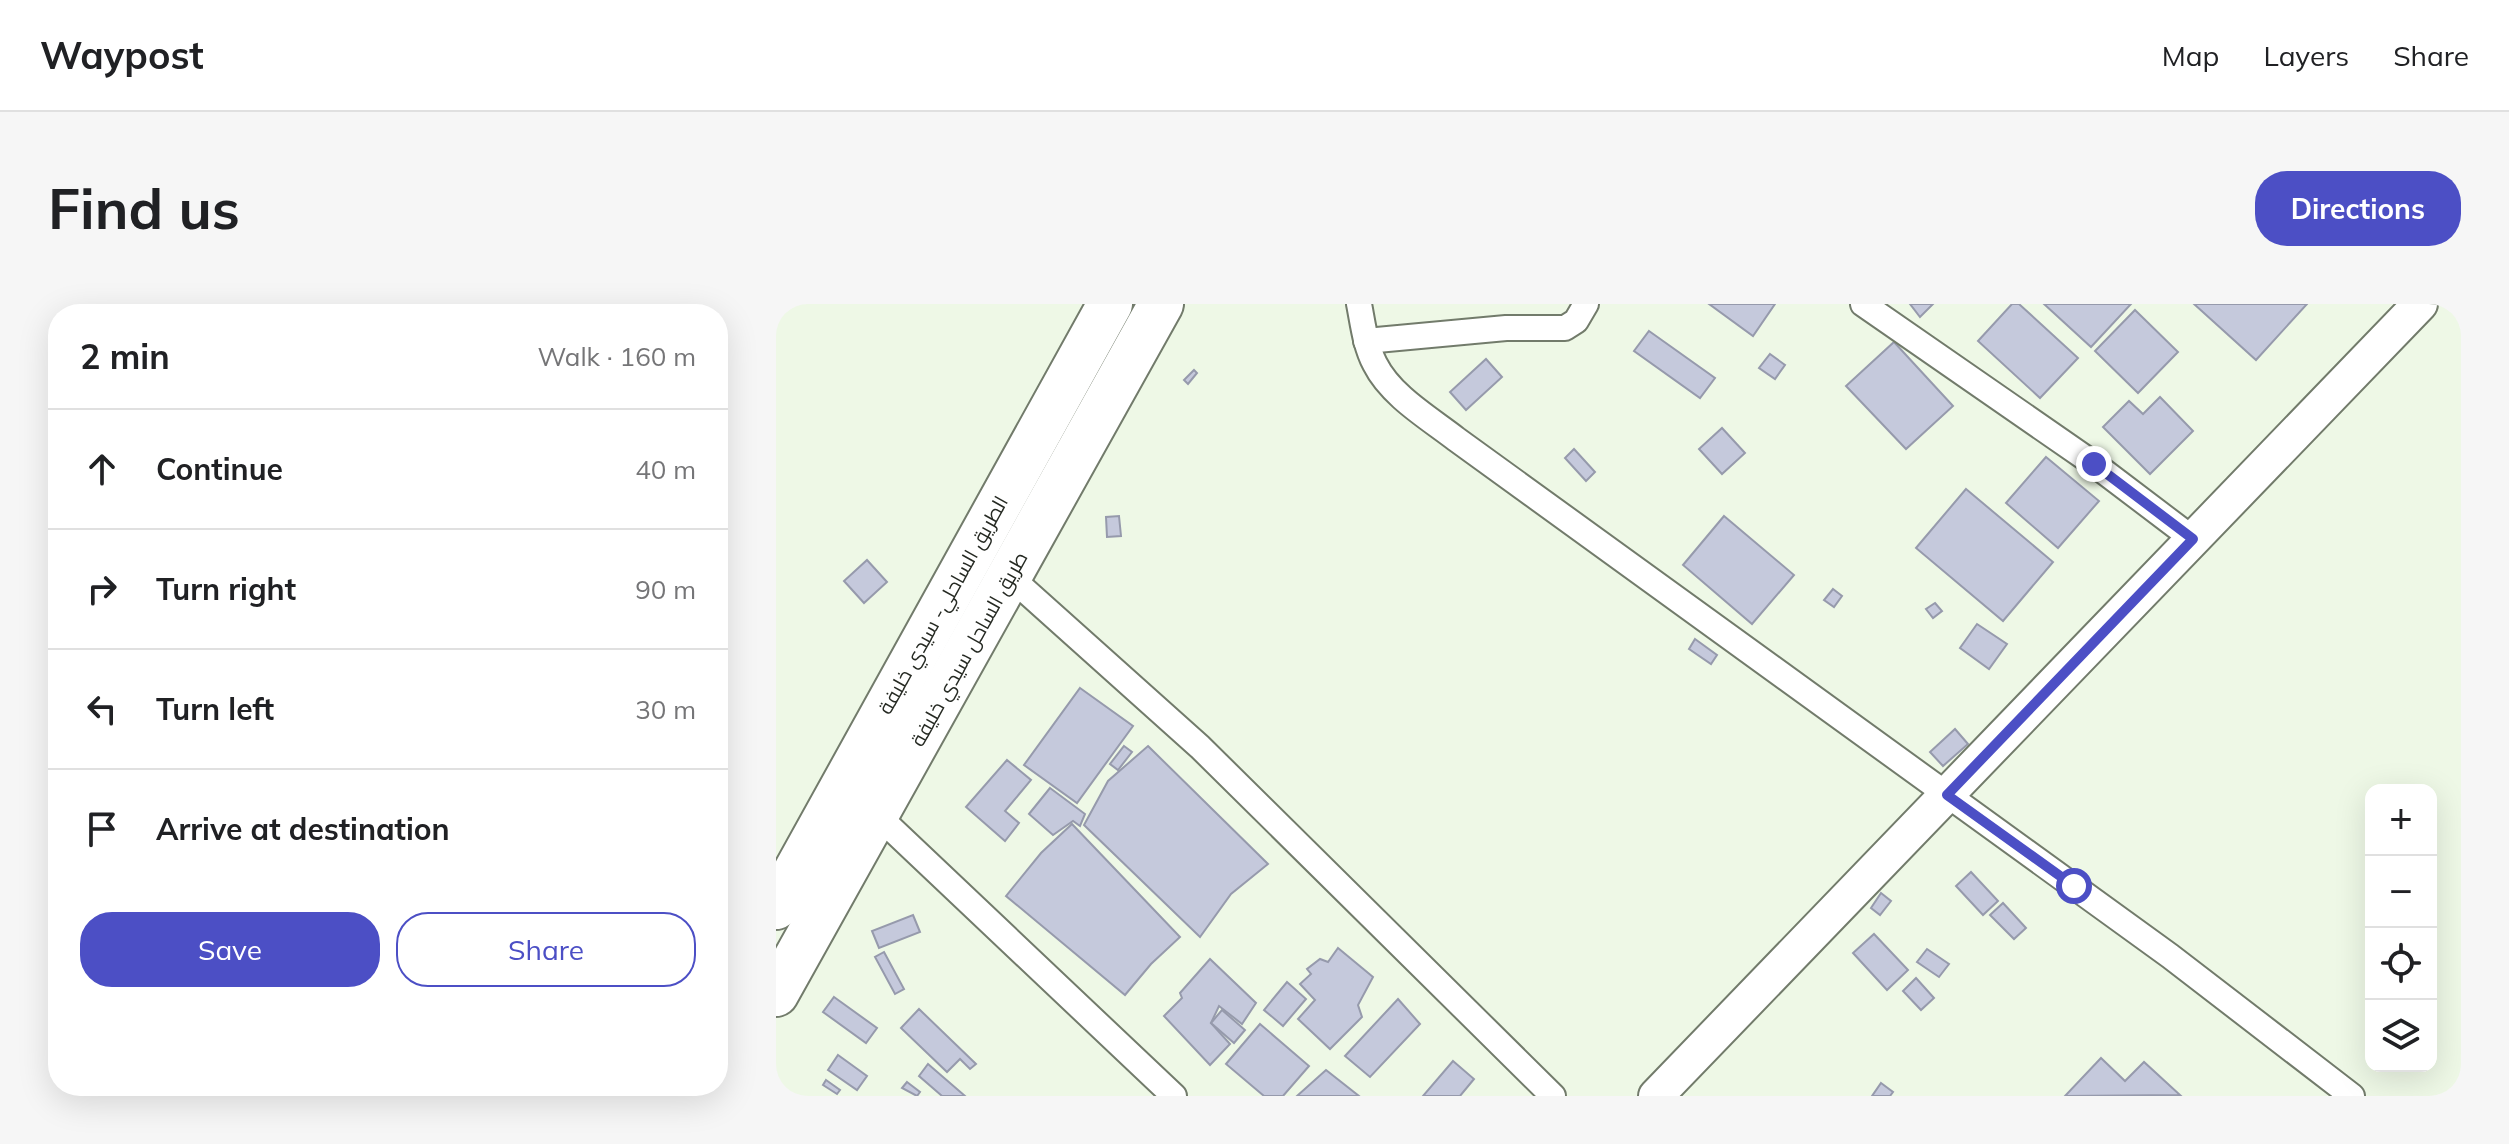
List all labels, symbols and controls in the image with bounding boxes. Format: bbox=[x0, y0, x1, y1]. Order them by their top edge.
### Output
text: Waypost bbox=[40, 31, 204, 79]
text: Map bbox=[2162, 38, 2219, 73]
text: Layers bbox=[2263, 38, 2349, 73]
text: Share bbox=[2393, 38, 2469, 73]
button: Directions bbox=[2255, 171, 2461, 246]
text: Find us bbox=[48, 173, 240, 243]
text: 2 min bbox=[80, 335, 170, 378]
text: Walk · 160 m bbox=[537, 340, 696, 373]
route end bbox=[2076, 446, 2112, 482]
icon: ahead bbox=[80, 447, 124, 491]
text: Continue bbox=[156, 450, 283, 488]
text: 40 m bbox=[635, 453, 696, 486]
street label: الطريق الساحلي- سيدي خليفة bbox=[872, 491, 1017, 720]
street label: طريق الساحل سيدي خليفة bbox=[905, 547, 1036, 752]
icon: right bbox=[80, 567, 124, 611]
text: Turn right bbox=[156, 570, 296, 608]
text: 90 m bbox=[635, 573, 696, 606]
icon: left bbox=[80, 687, 124, 731]
text: Turn left bbox=[156, 690, 274, 728]
text: 30 m bbox=[635, 693, 696, 726]
map controls bbox=[2365, 784, 2437, 1072]
button: + bbox=[2365, 784, 2437, 856]
icon: arrive bbox=[80, 807, 124, 851]
text: Arrive at destination bbox=[156, 810, 450, 848]
button: − bbox=[2365, 856, 2437, 928]
route start bbox=[2056, 868, 2092, 904]
button: Save bbox=[80, 912, 380, 987]
button: Share bbox=[396, 912, 696, 987]
button: locate bbox=[2365, 928, 2437, 1000]
button: layers bbox=[2365, 1000, 2437, 1072]

